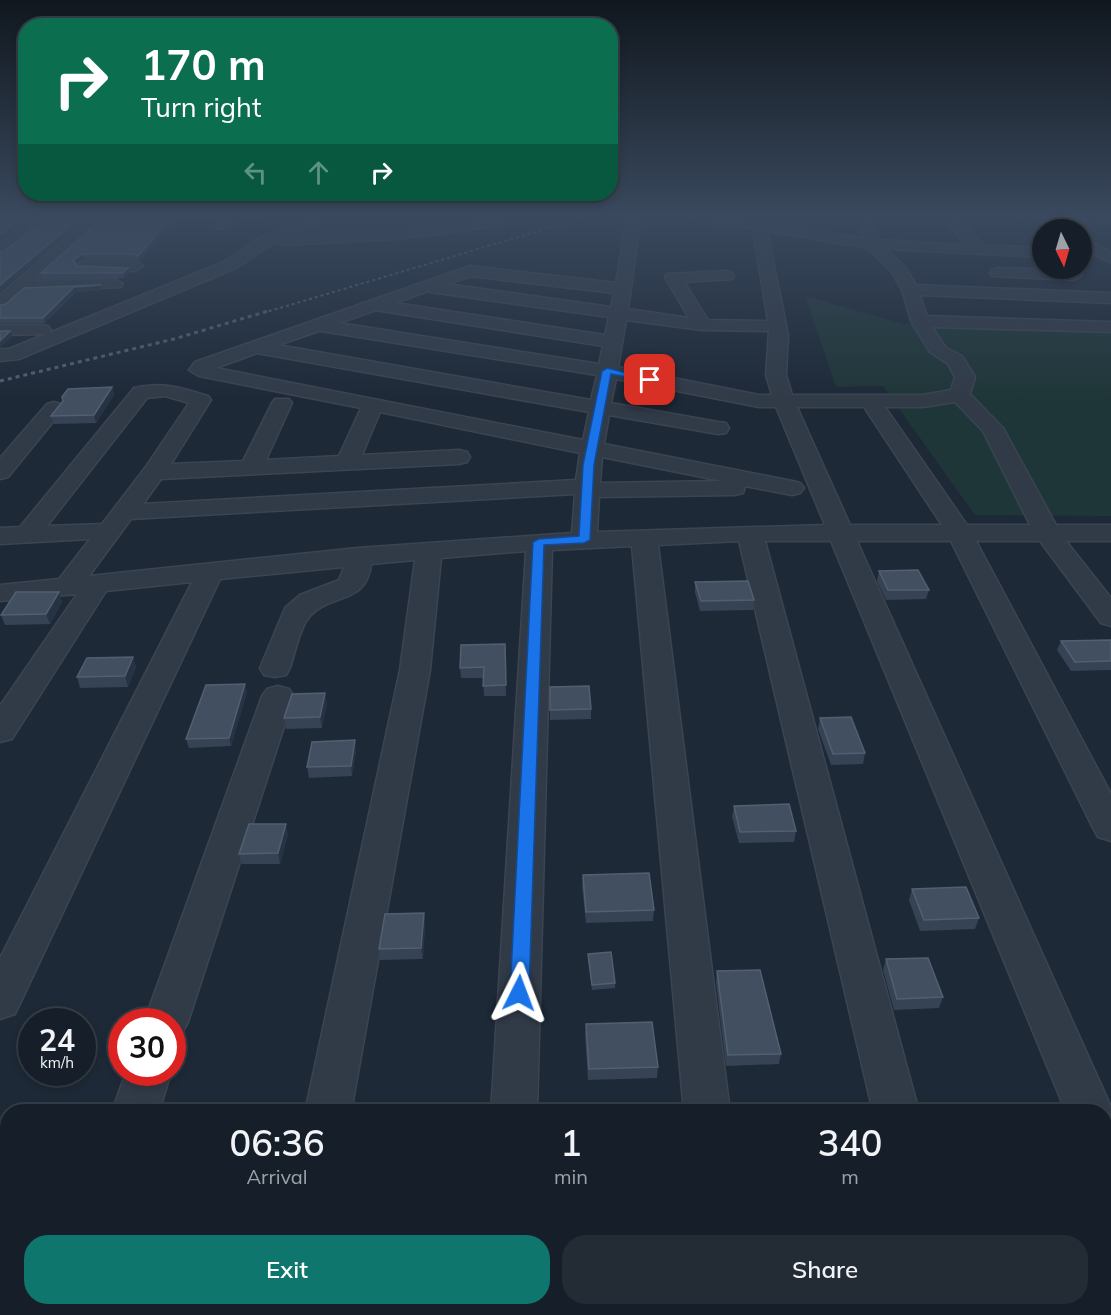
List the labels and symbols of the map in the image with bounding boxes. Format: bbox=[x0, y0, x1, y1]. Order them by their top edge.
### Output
north arrow bbox=[1032, 219, 1092, 279]
pin bbox=[624, 354, 675, 405]
position arrow bbox=[487, 961, 551, 1025]
speed limit sign: 30 bbox=[108, 1008, 186, 1086]

